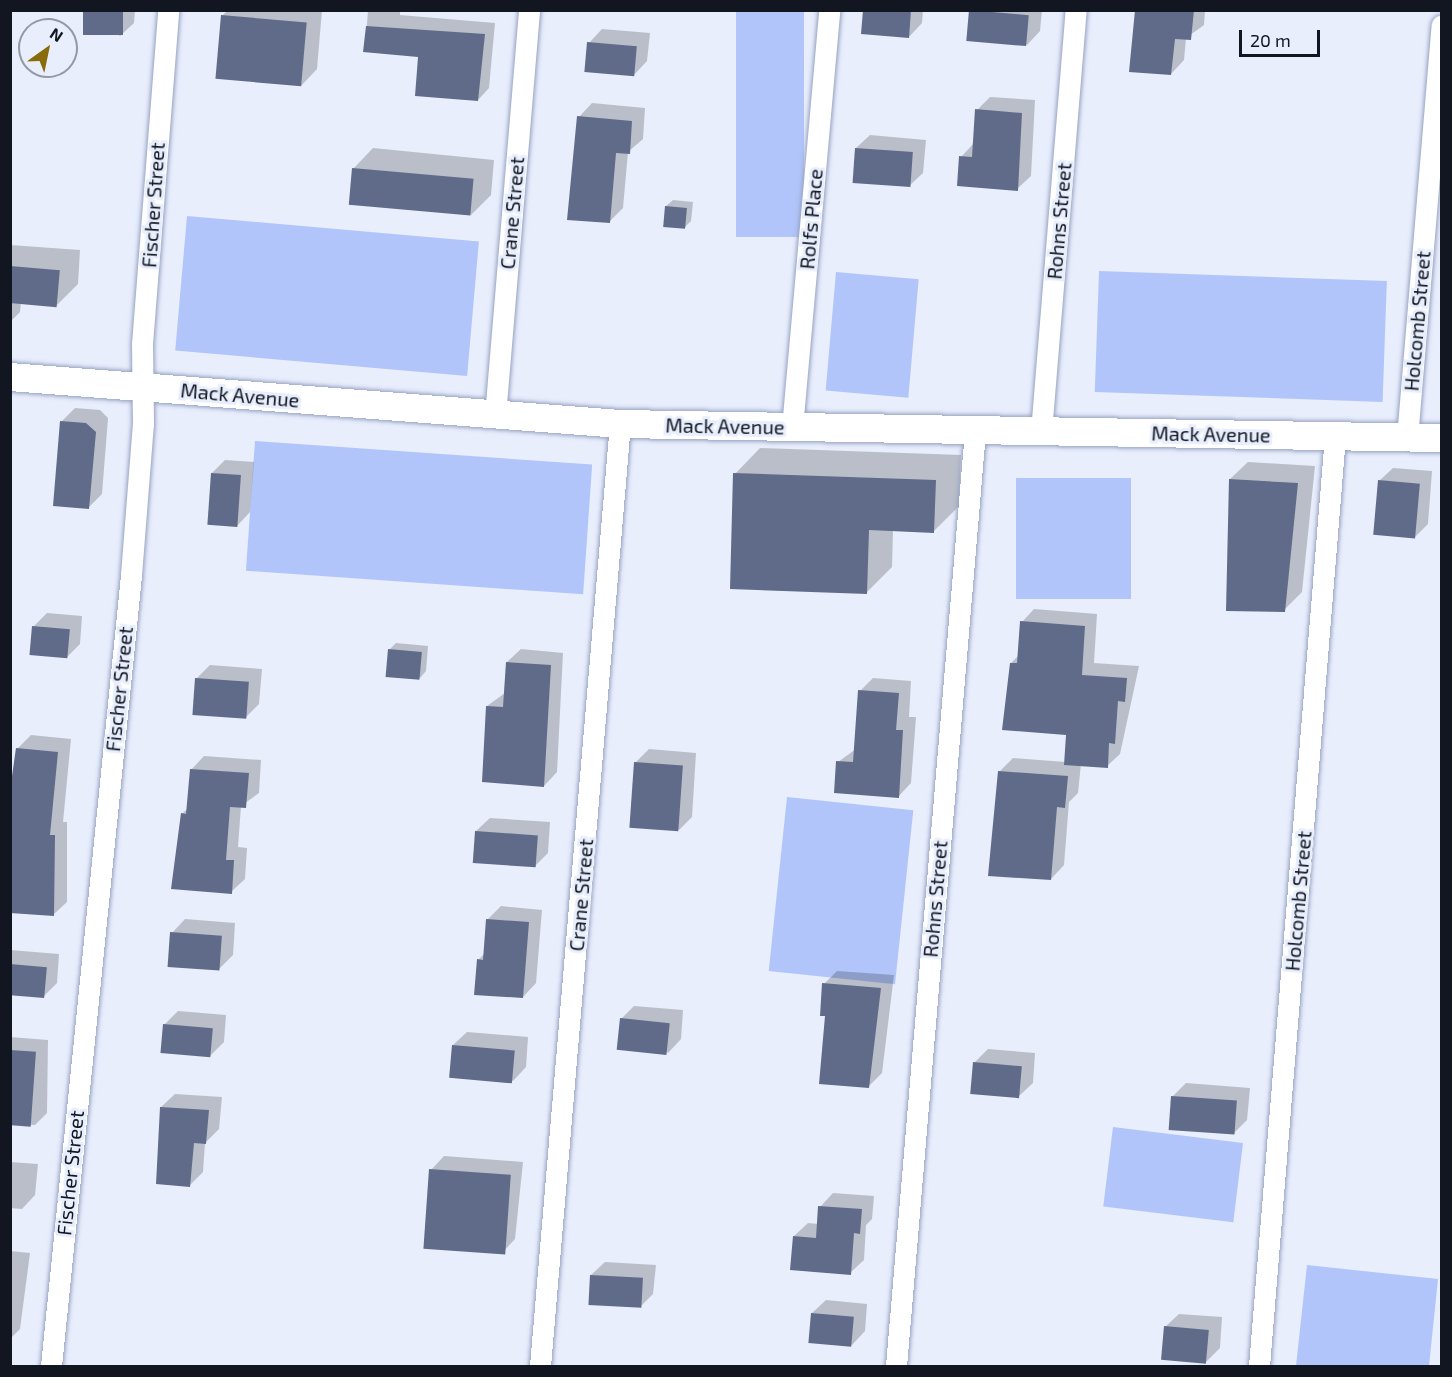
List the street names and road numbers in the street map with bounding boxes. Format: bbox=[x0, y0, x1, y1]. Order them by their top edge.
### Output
street label: Fischer Street bbox=[137, 141, 169, 269]
street label: Crane Street bbox=[495, 156, 529, 270]
street label: Rohns Street bbox=[1042, 162, 1076, 280]
street label: Rolfs Place bbox=[795, 168, 827, 270]
street label: Holcomb Street bbox=[1399, 250, 1435, 392]
street label: Mack Avenue bbox=[179, 378, 301, 412]
street label: Mack Avenue bbox=[665, 413, 785, 439]
street label: Mack Avenue bbox=[1151, 421, 1271, 447]
street label: Fischer Street bbox=[100, 625, 138, 753]
street label: Holcomb Street bbox=[1280, 830, 1316, 972]
street label: Crane Street bbox=[564, 838, 598, 952]
street label: Rohns Street bbox=[918, 840, 952, 958]
street label: Fischer Street bbox=[51, 1109, 89, 1237]

